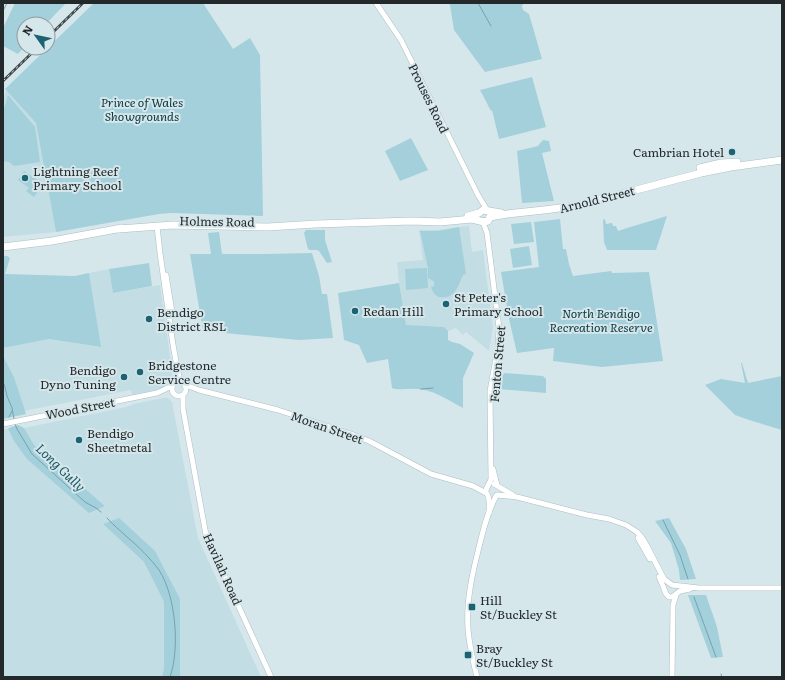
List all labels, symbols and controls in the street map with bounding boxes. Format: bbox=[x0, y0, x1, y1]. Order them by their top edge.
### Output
north arrow bbox=[16, 16, 56, 56]
text: N bbox=[18, 22, 36, 38]
street label: Prouses Road bbox=[404, 60, 454, 137]
park label: Prince of Wales Showgrounds bbox=[101, 93, 183, 125]
place label: Cambrian Hotel bbox=[633, 143, 724, 161]
marker: Cambrian Hotel bbox=[727, 147, 737, 157]
place label: Lightning Reef Primary School bbox=[33, 162, 122, 194]
marker: Lightning Reef Primary School bbox=[20, 173, 30, 183]
street label: Arnold Street bbox=[557, 181, 637, 217]
street label: Holmes Road bbox=[179, 211, 255, 231]
place label: St Peter's Primary School bbox=[454, 288, 543, 320]
marker: St Peter's Primary School bbox=[441, 299, 451, 309]
place label: Redan Hill bbox=[363, 302, 424, 320]
place label: Bendigo District RSL bbox=[157, 303, 226, 335]
park label: North Bendigo Recreation Reserve bbox=[549, 304, 653, 336]
marker: Redan Hill bbox=[350, 306, 360, 316]
marker: Bendigo District RSL bbox=[144, 314, 154, 324]
street label: Fenton Street bbox=[485, 325, 509, 403]
place label: Bridgestone Service Centre bbox=[148, 356, 231, 388]
place label: Bendigo Dyno Tuning bbox=[40, 361, 116, 393]
marker: Bridgestone Service Centre bbox=[135, 367, 145, 377]
marker: Bendigo Dyno Tuning bbox=[119, 372, 129, 382]
street label: Wood Street bbox=[44, 392, 116, 424]
street label: Moran Street bbox=[288, 406, 366, 448]
place label: Bendigo Sheetmetal bbox=[87, 424, 152, 456]
marker: Bendigo Sheetmetal bbox=[74, 435, 84, 445]
water label: Long Gully bbox=[32, 439, 90, 495]
street label: Havilah Road bbox=[199, 530, 247, 608]
place label: Hill St/Buckley St bbox=[480, 591, 557, 623]
marker: Hill St/Buckley St bbox=[467, 602, 477, 612]
place label: Bray St/Buckley St bbox=[476, 639, 553, 671]
marker: Bray St/Buckley St bbox=[463, 650, 473, 660]

